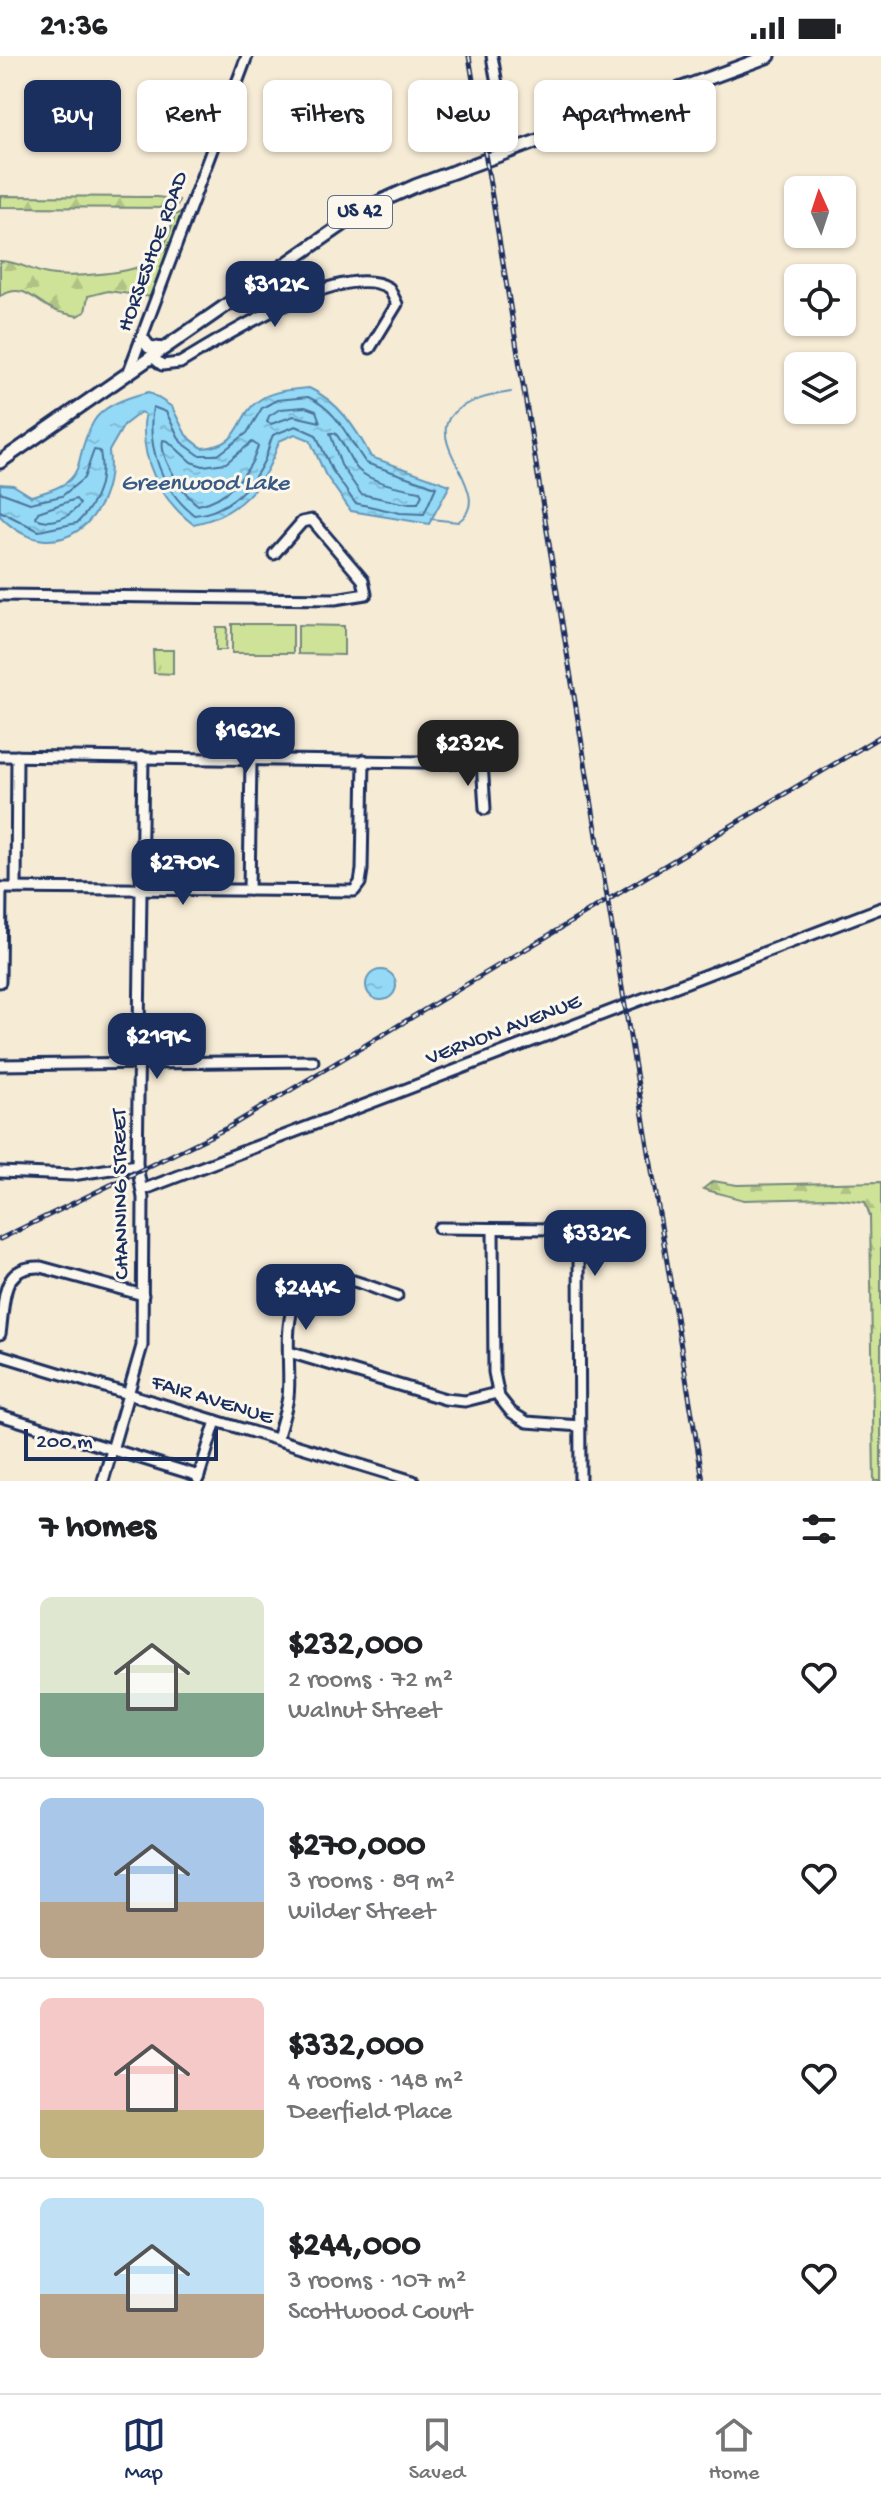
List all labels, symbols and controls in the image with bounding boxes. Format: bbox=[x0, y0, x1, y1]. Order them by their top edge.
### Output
text: 21:36 bbox=[40, 11, 107, 46]
chip: Buy bbox=[24, 80, 121, 152]
chip: Rent bbox=[137, 80, 247, 152]
chip: Filters bbox=[263, 80, 392, 152]
chip: New bbox=[408, 80, 518, 152]
chip: Apartment bbox=[534, 80, 716, 152]
street label: HORSESHOE ROAD bbox=[113, 168, 195, 336]
north arrow bbox=[784, 176, 856, 248]
map controls bbox=[784, 176, 856, 424]
road number: US 42 bbox=[328, 196, 392, 228]
pin: $312K bbox=[219, 261, 331, 329]
button: locate bbox=[784, 264, 856, 336]
text: $312K bbox=[244, 271, 306, 302]
button: layers bbox=[784, 352, 856, 424]
water label: Greenwood Lake bbox=[121, 470, 291, 499]
pin: $162K bbox=[190, 707, 302, 775]
text: $162K bbox=[215, 717, 277, 748]
pin: $232K bbox=[412, 720, 524, 788]
text: $232K bbox=[436, 730, 501, 761]
pin: $270K bbox=[127, 839, 239, 907]
text: $270K bbox=[149, 849, 217, 880]
street label: VERNON AVENUE bbox=[422, 989, 587, 1073]
pin: $219K bbox=[101, 1013, 213, 1081]
text: $219K bbox=[126, 1023, 188, 1054]
street label: CHANNING STREET bbox=[107, 1107, 136, 1280]
pin: $332K bbox=[539, 1210, 651, 1278]
text: $332K bbox=[562, 1220, 628, 1251]
pin: $244K bbox=[250, 1264, 362, 1332]
text: $244K bbox=[274, 1274, 338, 1305]
street label: FAIR AVENUE bbox=[147, 1370, 277, 1432]
scale bar bbox=[24, 1425, 218, 1461]
text: 200 m bbox=[36, 1430, 93, 1456]
icon: filters bbox=[797, 1507, 841, 1551]
text: 7 homes bbox=[40, 1509, 156, 1549]
text: $232,000 bbox=[288, 1626, 423, 1666]
icon: home bbox=[104, 1629, 200, 1725]
icon: heart bbox=[797, 1655, 841, 1699]
text: 2 rooms · 72 m² bbox=[288, 1666, 453, 1697]
text: Walnut Street bbox=[288, 1697, 441, 1728]
text: $270,000 bbox=[288, 1827, 426, 1867]
icon: home bbox=[104, 1830, 200, 1926]
icon: heart bbox=[797, 1856, 841, 1900]
text: 3 rooms · 89 m² bbox=[288, 1867, 455, 1898]
text: Wilder Street bbox=[288, 1898, 435, 1929]
text: $332,000 bbox=[288, 2027, 424, 2067]
icon: home bbox=[104, 2030, 200, 2126]
icon: heart bbox=[797, 2056, 841, 2100]
text: 4 rooms · 148 m² bbox=[288, 2067, 463, 2098]
text: Deerfield Place bbox=[288, 2098, 452, 2129]
text: $244,000 bbox=[288, 2227, 421, 2267]
icon: home bbox=[104, 2230, 200, 2326]
icon: heart bbox=[797, 2256, 841, 2300]
text: 3 rooms · 107 m² bbox=[288, 2267, 466, 2298]
text: Scottwood Court bbox=[288, 2298, 472, 2329]
tab: Map bbox=[122, 2413, 166, 2487]
tab: Saved bbox=[409, 2413, 465, 2487]
tab: Home bbox=[708, 2413, 759, 2487]

